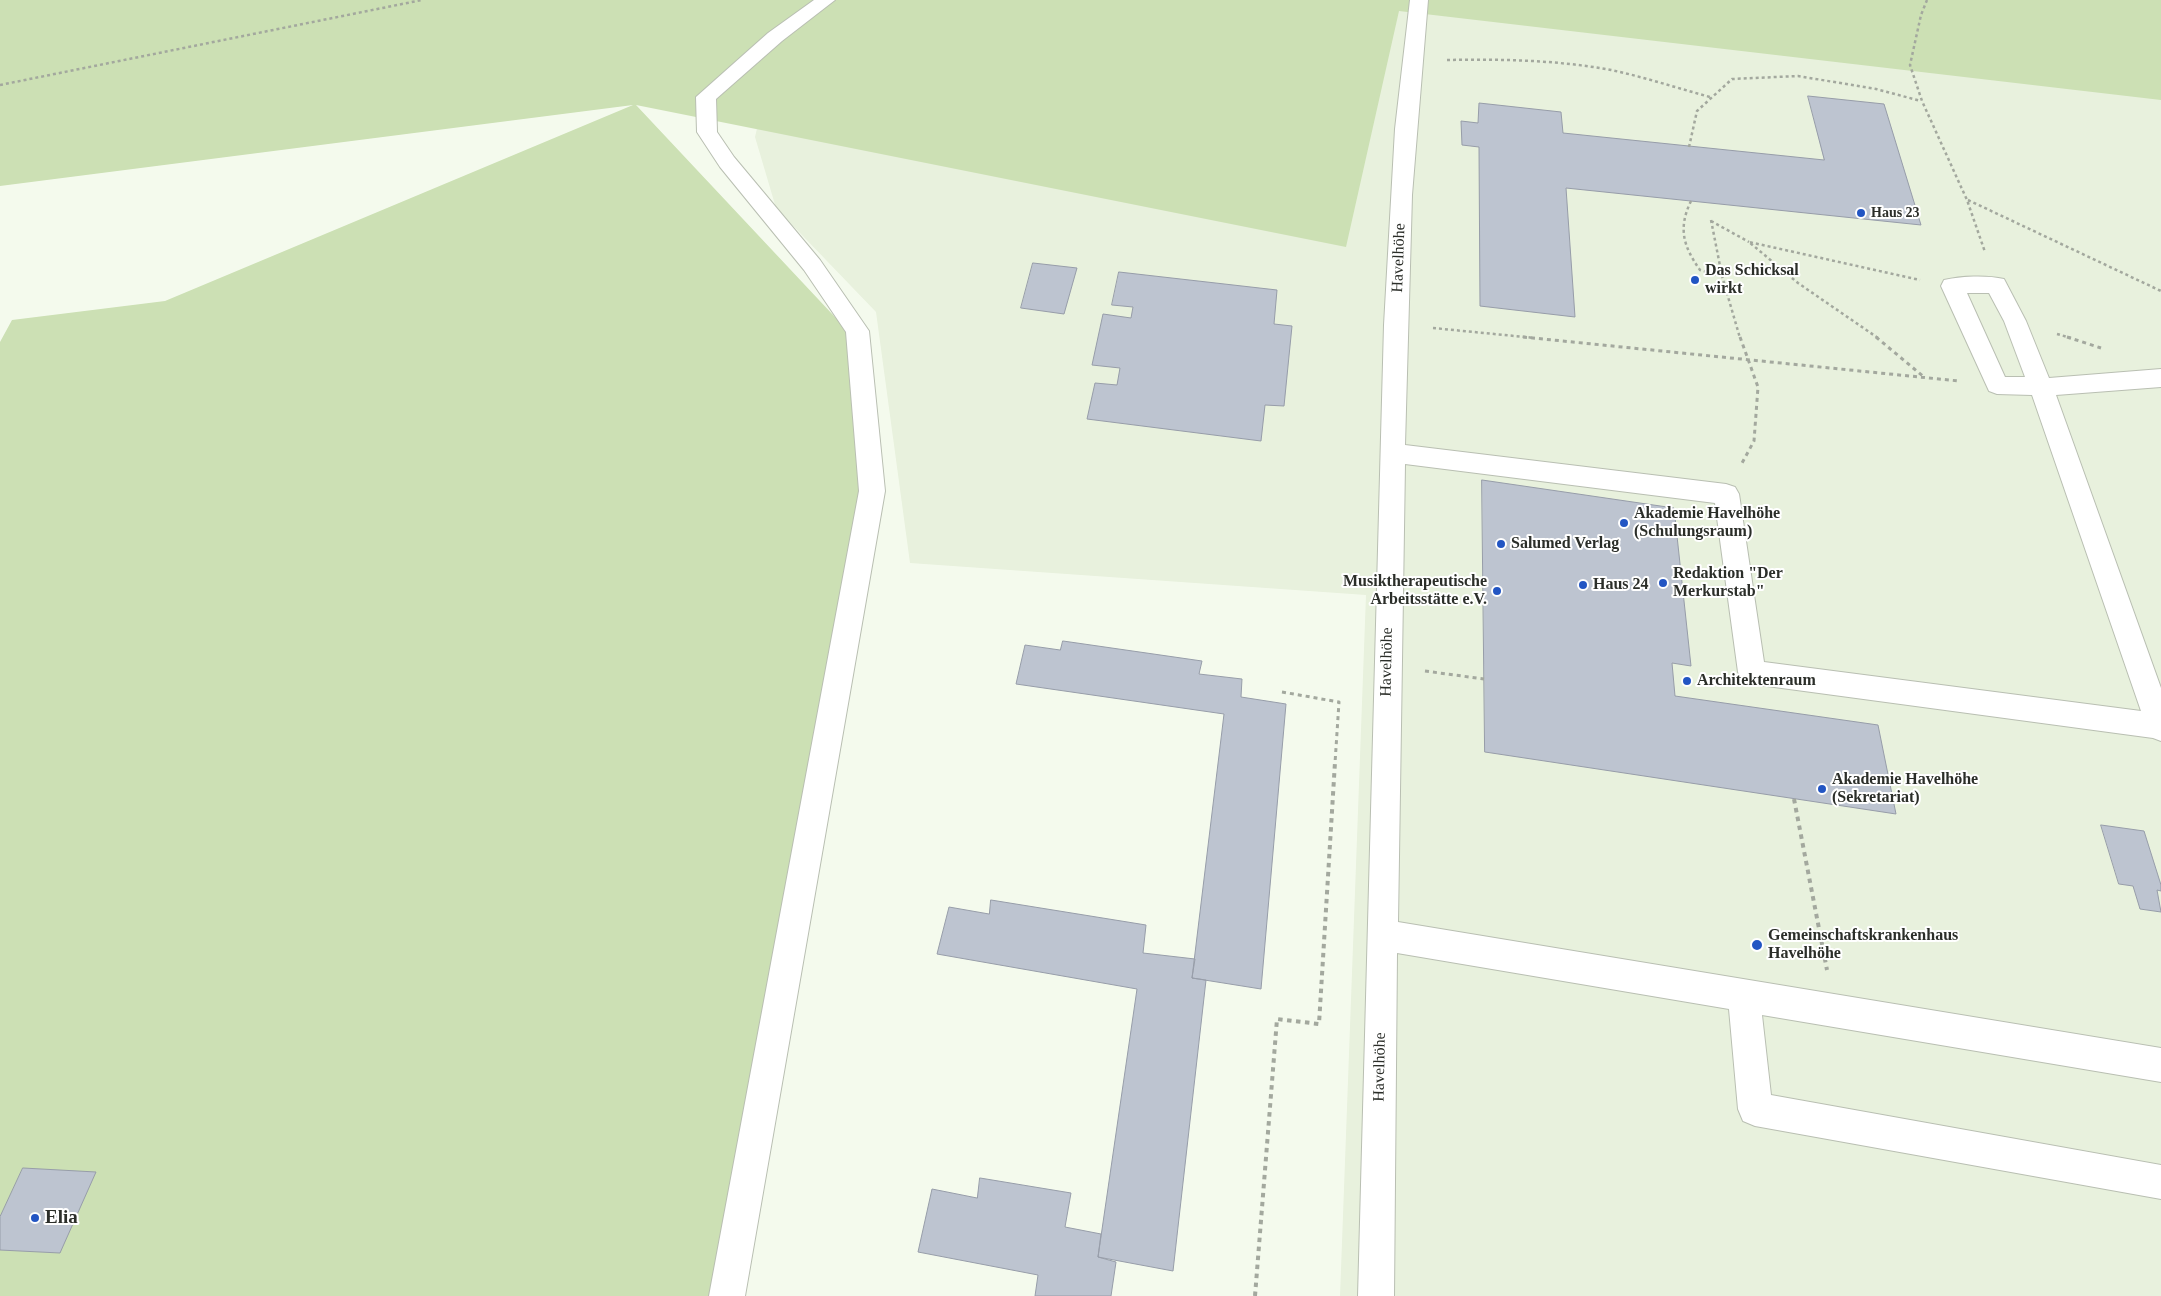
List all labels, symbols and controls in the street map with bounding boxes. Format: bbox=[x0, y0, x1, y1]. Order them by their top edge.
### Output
place label: Haus 23 bbox=[1871, 205, 1920, 221]
marker: Haus 23 bbox=[1855, 207, 1867, 219]
street label: Havelhöhe bbox=[1388, 223, 1410, 293]
place label: Das Schicksal wirkt bbox=[1705, 261, 1799, 299]
marker: Das Schicksal wirkt bbox=[1689, 274, 1701, 286]
place label: Akademie Havelhöhe (Schulungsraum) bbox=[1634, 504, 1780, 542]
marker: Akademie Havelhöhe (Schulungsraum) bbox=[1618, 517, 1630, 529]
place label: Salumed Verlag bbox=[1511, 534, 1619, 554]
marker: Salumed Verlag bbox=[1495, 538, 1507, 550]
place label: Redaktion "Der Merkurstab" bbox=[1673, 564, 1783, 602]
place label: Musiktherapeutische Arbeitsstätte e.V. bbox=[1343, 572, 1487, 610]
place label: Haus 24 bbox=[1593, 575, 1649, 595]
marker: Redaktion "Der Merkurstab" bbox=[1657, 577, 1669, 589]
marker: Haus 24 bbox=[1577, 579, 1589, 591]
marker: Musiktherapeutische Arbeitsstätte e.V. bbox=[1491, 585, 1503, 597]
street label: Havelhöhe bbox=[1377, 627, 1397, 697]
place label: Architektenraum bbox=[1697, 671, 1816, 691]
marker: Architektenraum bbox=[1681, 675, 1693, 687]
place label: Akademie Havelhöhe (Sekretariat) bbox=[1832, 770, 1978, 808]
marker: Akademie Havelhöhe (Sekretariat) bbox=[1816, 783, 1828, 795]
place label: Gemeinschaftskrankenhaus Havelhöhe bbox=[1768, 926, 1958, 964]
marker: Gemeinschaftskrankenhaus Havelhöhe bbox=[1750, 938, 1764, 952]
street label: Havelhöhe bbox=[1370, 1032, 1390, 1102]
place label: Elia bbox=[45, 1207, 78, 1229]
marker: Elia bbox=[29, 1212, 41, 1224]

